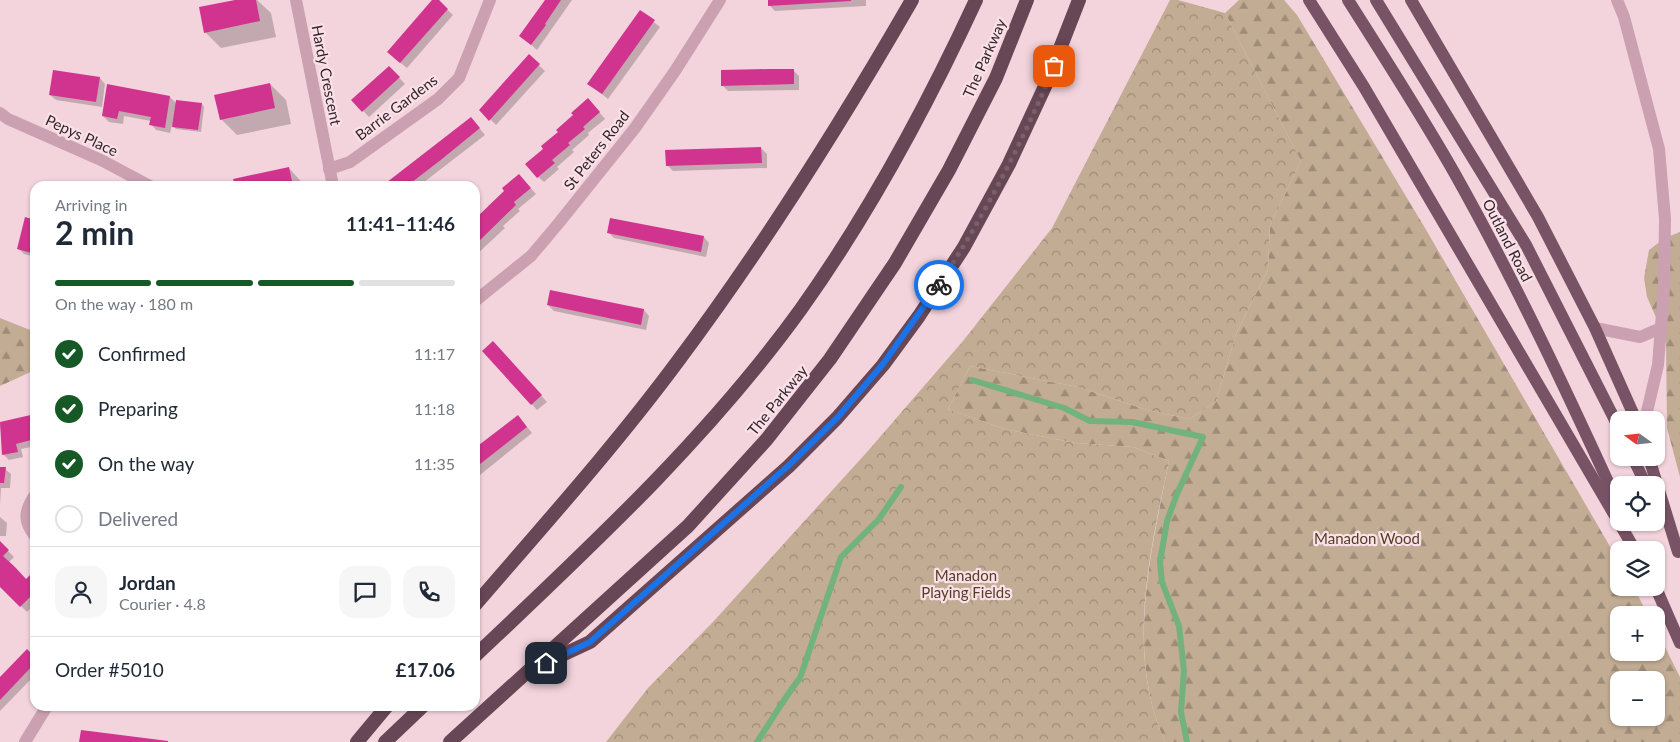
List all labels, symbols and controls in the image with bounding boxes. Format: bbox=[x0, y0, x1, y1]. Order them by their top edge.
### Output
street label: The Parkway bbox=[959, 15, 1010, 100]
street label: Hardy Crescent bbox=[308, 23, 346, 127]
pin bbox=[1033, 45, 1075, 87]
icon: bag bbox=[1040, 52, 1068, 80]
street label: Barrie Gardens bbox=[351, 70, 441, 144]
street label: St Peters Road bbox=[559, 107, 633, 193]
street label: Pepys Place bbox=[43, 110, 121, 160]
text: Arriving in bbox=[55, 195, 128, 214]
street label: Outland Road bbox=[1479, 196, 1537, 284]
text: 11:41–11:46 bbox=[346, 212, 455, 235]
text: 2 min bbox=[55, 213, 134, 252]
courier bbox=[914, 260, 964, 310]
icon: bike bbox=[925, 271, 953, 299]
text: On the way · 180 m bbox=[55, 294, 193, 313]
icon: check bbox=[55, 340, 83, 368]
text: Confirmed bbox=[98, 342, 186, 365]
text: 11:17 bbox=[414, 344, 455, 363]
street label: The Parkway bbox=[743, 361, 811, 439]
icon: check bbox=[55, 395, 83, 423]
text: Preparing bbox=[98, 397, 178, 420]
text: 11:18 bbox=[414, 399, 455, 418]
north arrow bbox=[1610, 411, 1665, 466]
map controls bbox=[1610, 411, 1665, 726]
icon: check bbox=[55, 450, 83, 478]
text: On the way bbox=[98, 452, 194, 475]
text: 11:35 bbox=[414, 454, 455, 473]
button: locate bbox=[1610, 476, 1665, 531]
text: Delivered bbox=[98, 507, 178, 530]
park label: Manadon Wood bbox=[1314, 529, 1420, 547]
button: layers bbox=[1610, 541, 1665, 596]
button: person bbox=[55, 566, 107, 618]
button: chat bbox=[339, 566, 391, 618]
button: phone bbox=[403, 566, 455, 618]
park label: Manadon Playing Fields bbox=[921, 566, 1011, 601]
text: Jordan bbox=[119, 571, 176, 594]
text: Courier · 4.8 bbox=[119, 594, 206, 613]
button: + bbox=[1610, 606, 1665, 661]
pin bbox=[525, 642, 567, 684]
icon: home bbox=[532, 649, 560, 677]
text: Order #5010 bbox=[55, 658, 164, 681]
text: £17.06 bbox=[395, 658, 455, 681]
button: − bbox=[1610, 671, 1665, 726]

